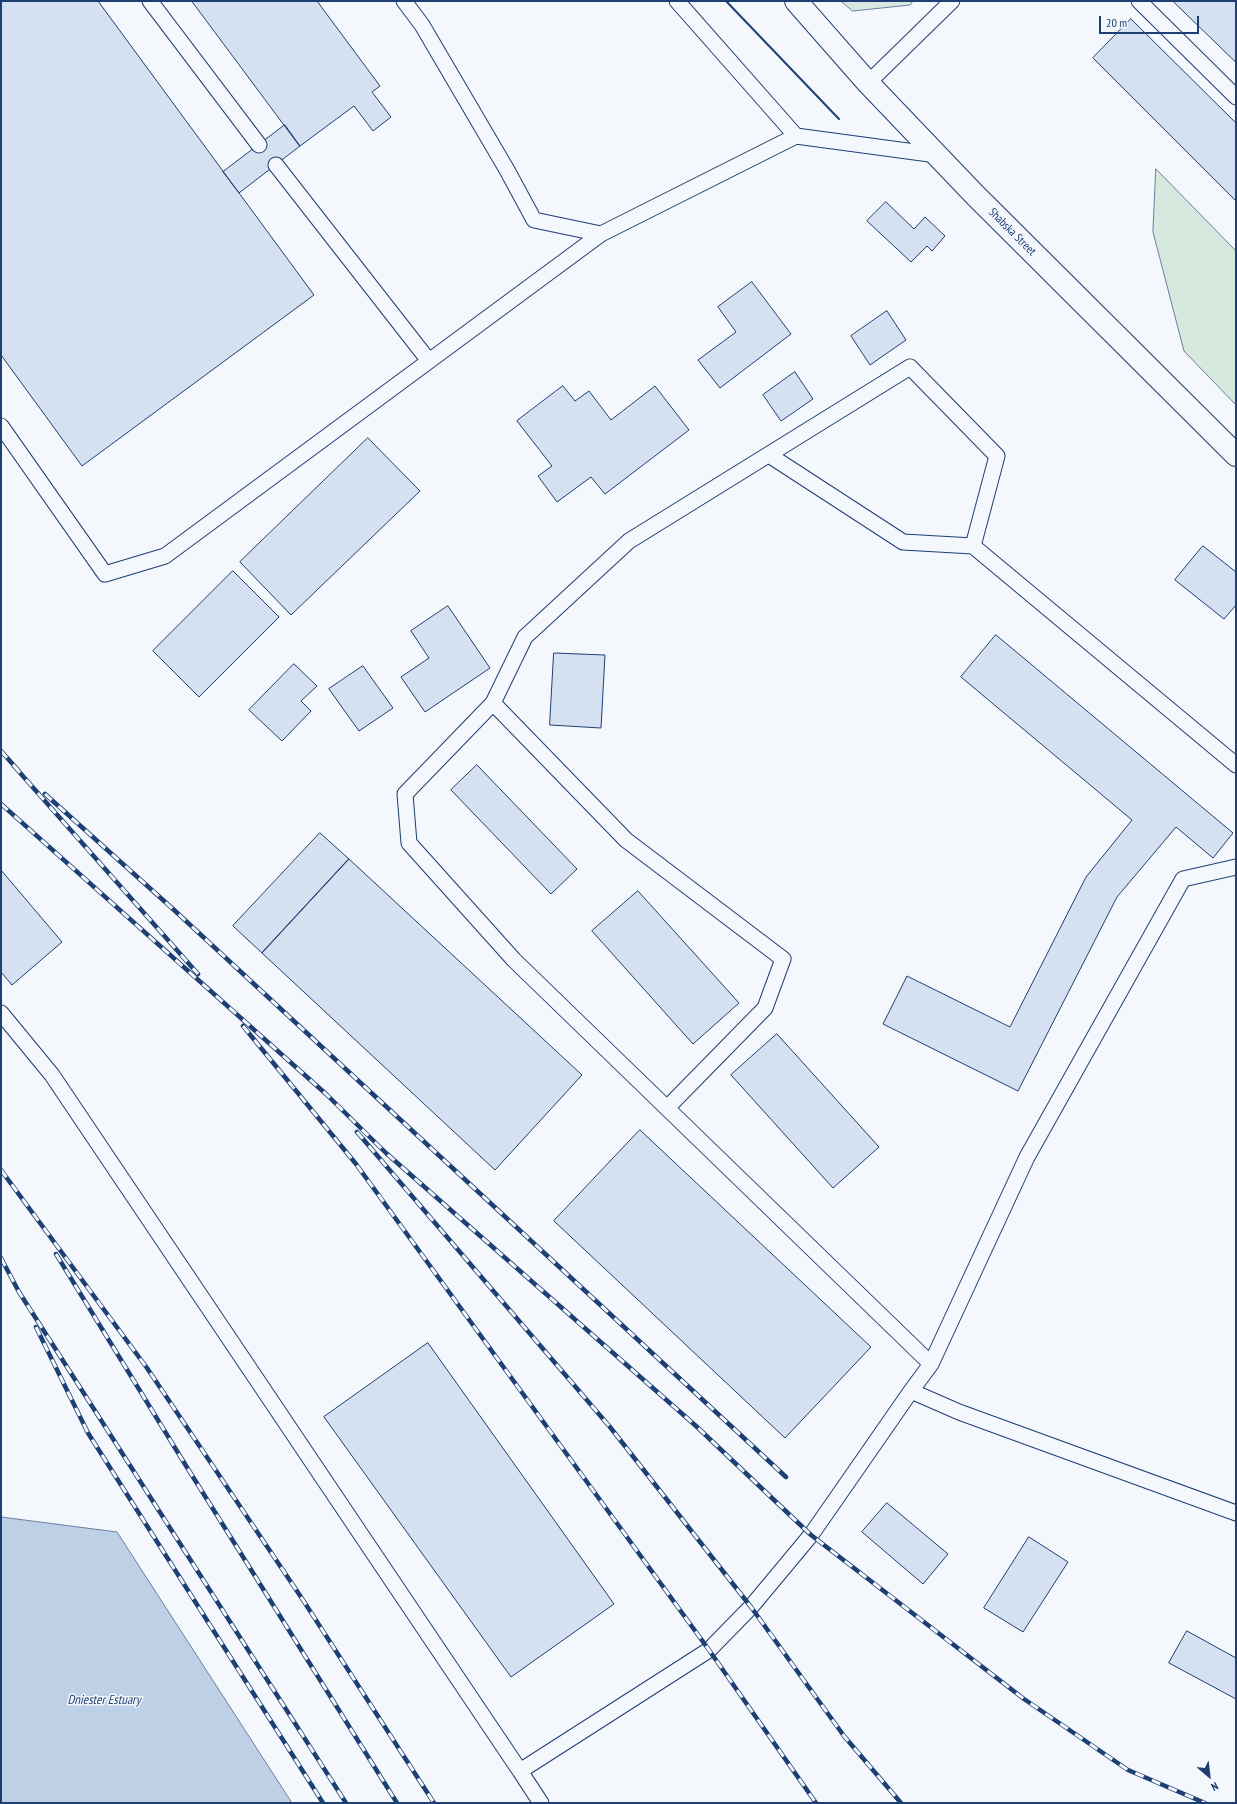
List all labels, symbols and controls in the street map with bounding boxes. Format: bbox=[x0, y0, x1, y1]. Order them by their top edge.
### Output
scale bar bbox=[1101, 8, 1201, 34]
text: 20 m bbox=[1106, 15, 1127, 30]
street label: Shabska Street bbox=[985, 205, 1039, 259]
water label: Dniester Estuary bbox=[67, 1692, 141, 1708]
north arrow bbox=[1189, 1756, 1229, 1796]
text: N bbox=[1209, 1779, 1221, 1794]

